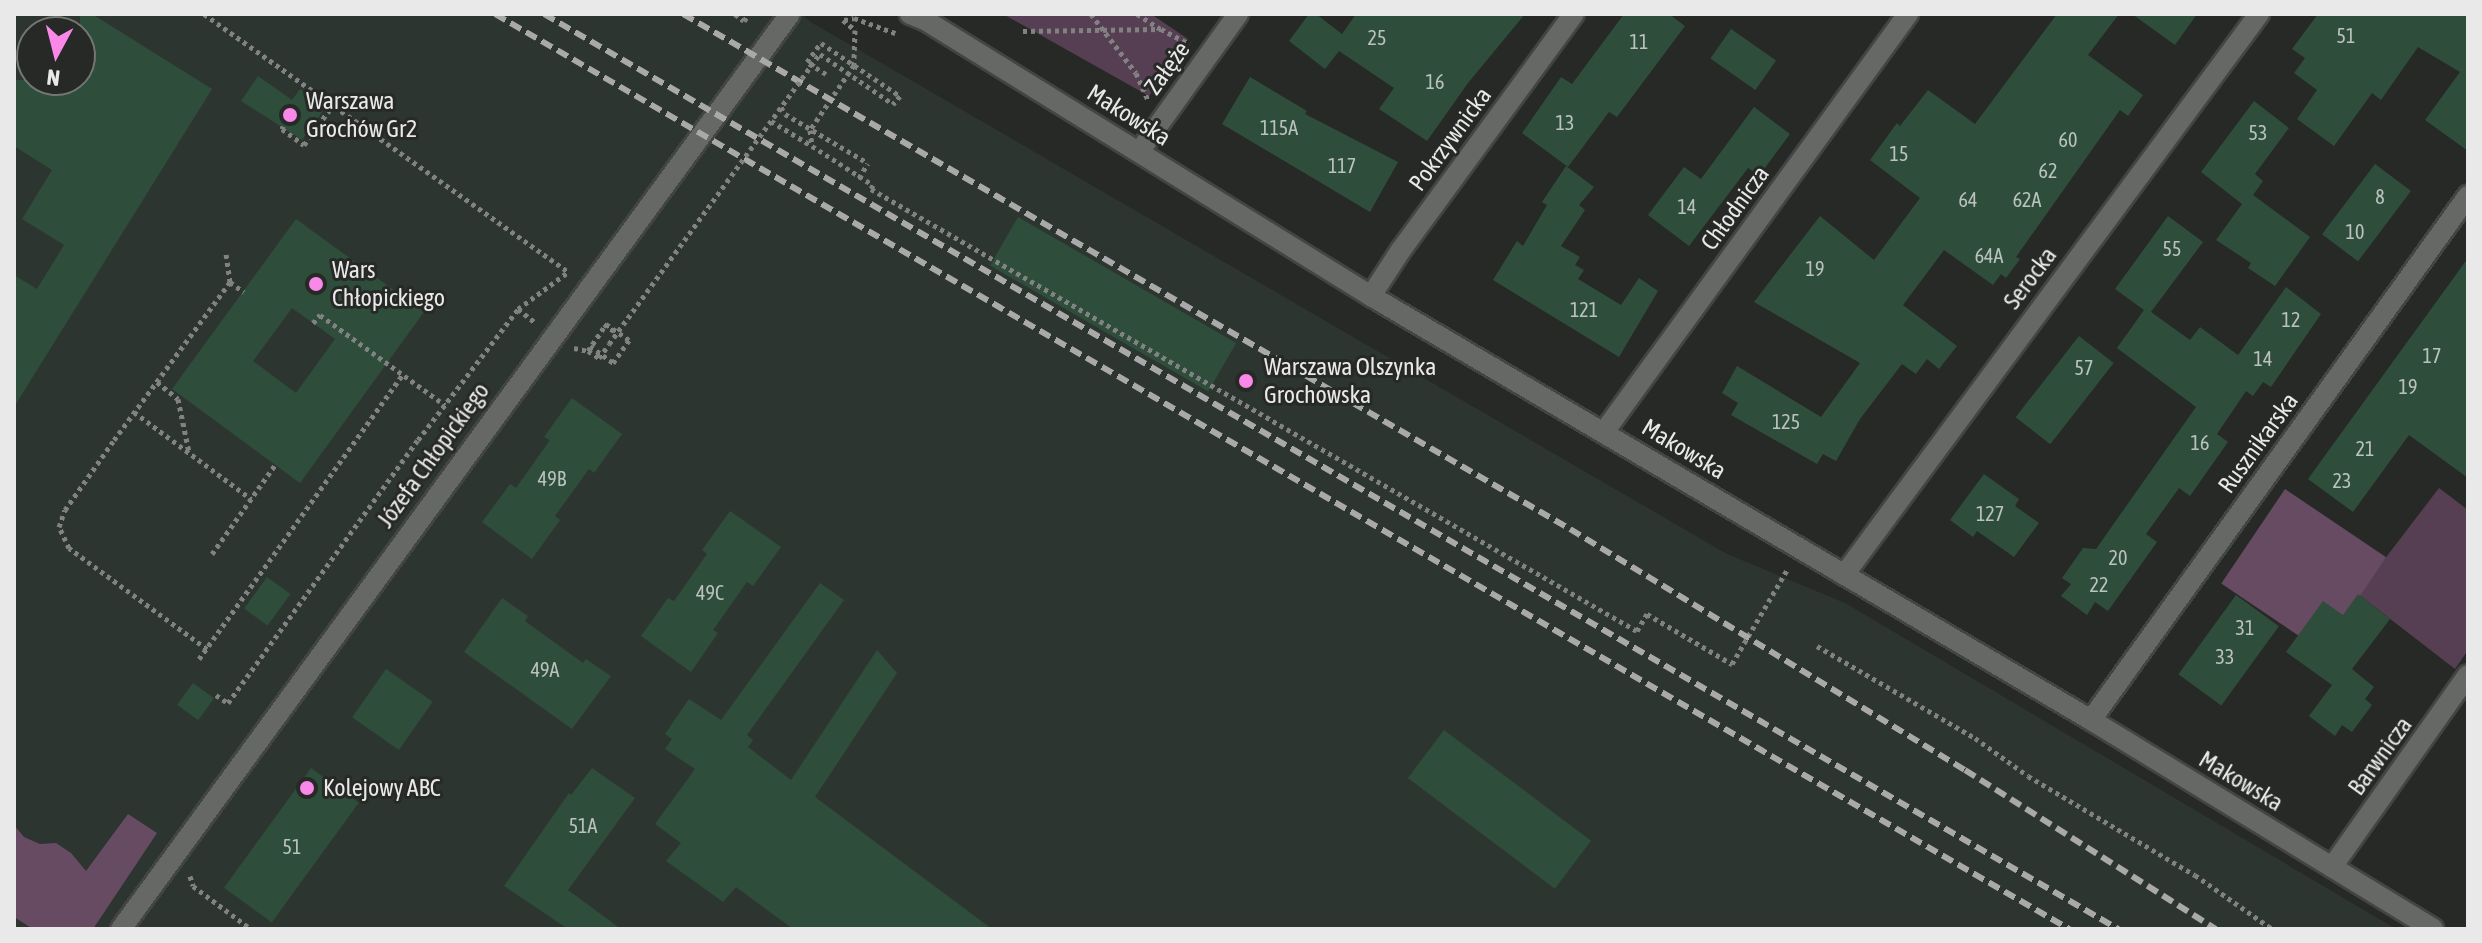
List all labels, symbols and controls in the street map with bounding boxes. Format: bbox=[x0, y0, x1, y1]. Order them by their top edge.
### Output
north arrow bbox=[16, 16, 96, 96]
house number: 51 bbox=[2337, 23, 2355, 47]
house number: 25 bbox=[1368, 25, 1386, 49]
house number: 11 bbox=[1630, 29, 1648, 53]
street label: Załęże bbox=[1138, 36, 1196, 100]
text: N bbox=[45, 64, 61, 92]
house number: 16 bbox=[1426, 69, 1444, 93]
street label: Makowska bbox=[1082, 78, 1176, 152]
street label: Pokrzywnicka bbox=[1403, 82, 1497, 196]
place label: Warszawa Grochów Gr2 bbox=[306, 87, 417, 143]
marker: Warszawa Grochów Gr2 bbox=[281, 106, 299, 124]
house number: 13 bbox=[1556, 110, 1574, 134]
house number: 115A bbox=[1260, 115, 1298, 139]
house number: 53 bbox=[2249, 120, 2267, 144]
house number: 60 bbox=[2059, 127, 2077, 151]
house number: 15 bbox=[1890, 141, 1908, 165]
house number: 117 bbox=[1328, 153, 1356, 177]
house number: 62 bbox=[2039, 158, 2057, 182]
street label: Chłodnicza bbox=[1695, 160, 1775, 256]
house number: 8 bbox=[2375, 184, 2385, 208]
house number: 64 bbox=[1959, 187, 1977, 211]
house number: 62A bbox=[2013, 187, 2041, 211]
house number: 14 bbox=[1678, 194, 1696, 218]
house number: 10 bbox=[2346, 219, 2364, 243]
house number: 55 bbox=[2163, 236, 2181, 260]
street label: Serocka bbox=[1997, 241, 2063, 315]
house number: 64A bbox=[1975, 243, 2003, 267]
place label: Wars Chłopickiego bbox=[332, 256, 445, 312]
house number: 19 bbox=[1806, 256, 1824, 280]
marker: Wars Chłopickiego bbox=[307, 275, 325, 293]
house number: 121 bbox=[1570, 297, 1598, 321]
house number: 12 bbox=[2282, 307, 2300, 331]
house number: 17 bbox=[2423, 343, 2441, 367]
house number: 14 bbox=[2254, 346, 2272, 370]
place label: Warszawa Olszynka Grochowska bbox=[1264, 353, 1436, 409]
house number: 57 bbox=[2075, 355, 2093, 379]
marker: Warszawa Olszynka Grochowska bbox=[1235, 370, 1257, 392]
house number: 19 bbox=[2399, 374, 2417, 398]
street label: Józefa Chłopickiego bbox=[371, 377, 495, 533]
street label: Rusznikarska bbox=[2212, 387, 2304, 499]
house number: 125 bbox=[1772, 409, 1800, 433]
street label: Makowska bbox=[1637, 413, 1731, 485]
house number: 16 bbox=[2191, 430, 2209, 454]
house number: 21 bbox=[2356, 436, 2374, 460]
house number: 49B bbox=[538, 466, 566, 490]
house number: 23 bbox=[2333, 468, 2351, 492]
house number: 127 bbox=[1976, 501, 2004, 525]
house number: 20 bbox=[2109, 545, 2127, 569]
house number: 22 bbox=[2090, 572, 2108, 596]
house number: 49C bbox=[696, 580, 724, 604]
house number: 31 bbox=[2236, 615, 2254, 639]
house number: 33 bbox=[2216, 644, 2234, 668]
house number: 49A bbox=[531, 657, 559, 681]
street label: Barwnicza bbox=[2342, 711, 2418, 801]
street label: Makowska bbox=[2194, 745, 2288, 817]
place label: Kolejowy ABC bbox=[323, 774, 441, 802]
marker: Kolejowy ABC bbox=[298, 779, 316, 797]
house number: 51A bbox=[569, 813, 597, 837]
house number: 51 bbox=[283, 834, 301, 858]

